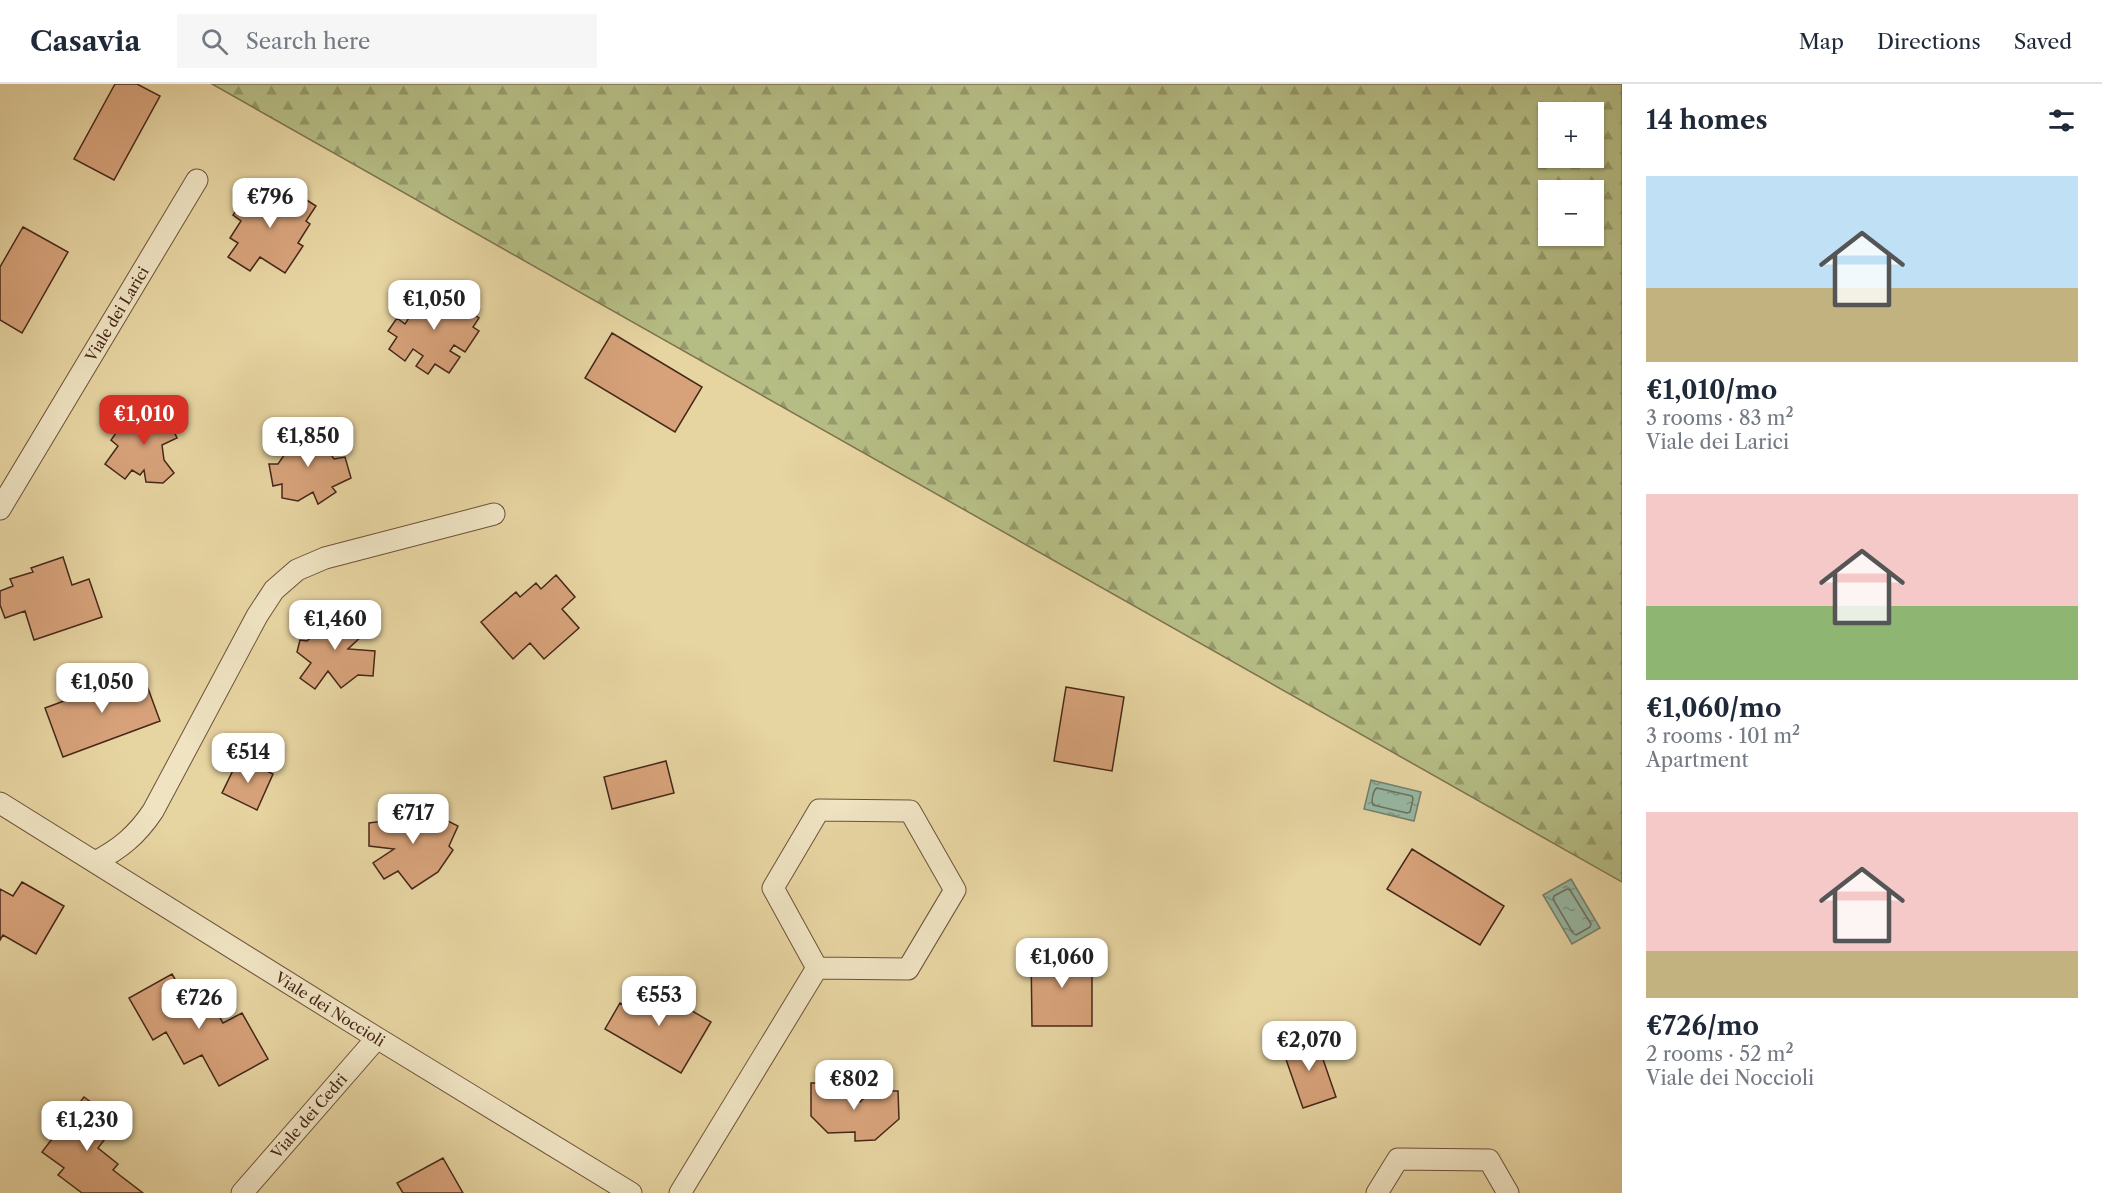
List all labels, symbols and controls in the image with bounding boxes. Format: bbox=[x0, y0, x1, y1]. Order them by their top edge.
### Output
search box bbox=[177, 14, 597, 68]
text: Casavia bbox=[30, 24, 141, 58]
icon: search bbox=[198, 25, 231, 58]
text: Search here bbox=[246, 28, 370, 55]
text: Map bbox=[1799, 29, 1844, 54]
text: Directions bbox=[1877, 29, 1981, 54]
text: Saved bbox=[2014, 29, 2072, 54]
map controls bbox=[1538, 102, 1604, 246]
button: + bbox=[1538, 102, 1604, 168]
text: 14 homes bbox=[1646, 104, 1768, 136]
icon: filters bbox=[2045, 104, 2078, 137]
pin: €796 bbox=[234, 178, 306, 229]
button: − bbox=[1538, 180, 1604, 246]
text: €796 bbox=[246, 185, 294, 209]
icon: home bbox=[1808, 215, 1916, 323]
street label: Viale dei Larici bbox=[81, 263, 153, 366]
pin: €1,050 bbox=[385, 280, 483, 331]
text: €1,050 bbox=[402, 287, 466, 311]
text: €1,010/mo bbox=[1646, 374, 1777, 406]
pin: €1,010 bbox=[95, 395, 193, 446]
text: €1,010 bbox=[113, 402, 175, 426]
text: 3 rooms · 83 m² bbox=[1646, 406, 1794, 430]
pin: €1,850 bbox=[259, 417, 357, 468]
text: €1,850 bbox=[276, 424, 340, 448]
text: Viale dei Larici bbox=[1646, 430, 1789, 454]
icon: home bbox=[1808, 533, 1916, 641]
pin: €1,460 bbox=[286, 600, 384, 651]
text: €1,460 bbox=[303, 607, 367, 631]
pin: €1,050 bbox=[53, 663, 151, 714]
text: €1,050 bbox=[70, 670, 134, 694]
text: €1,060/mo bbox=[1646, 692, 1781, 724]
text: 3 rooms · 101 m² bbox=[1646, 724, 1800, 748]
pin: €514 bbox=[212, 733, 284, 784]
text: €514 bbox=[226, 740, 270, 764]
text: Apartment bbox=[1646, 748, 1749, 772]
pin: €717 bbox=[377, 794, 449, 845]
text: €717 bbox=[392, 801, 434, 825]
icon: home bbox=[1808, 851, 1916, 959]
pin: €1,060 bbox=[1013, 938, 1111, 989]
text: €1,060 bbox=[1030, 945, 1094, 969]
street label: Viale dei Noccioli bbox=[271, 967, 389, 1051]
pin: €553 bbox=[623, 976, 695, 1027]
pin: €726 bbox=[163, 979, 235, 1030]
text: €553 bbox=[636, 983, 682, 1007]
text: €726 bbox=[176, 986, 222, 1010]
text: €726/mo bbox=[1646, 1010, 1759, 1042]
pin: €2,070 bbox=[1260, 1021, 1358, 1072]
text: €2,070 bbox=[1276, 1028, 1342, 1052]
text: 2 rooms · 52 m² bbox=[1646, 1042, 1794, 1066]
pin: €802 bbox=[818, 1060, 890, 1111]
text: Viale dei Noccioli bbox=[1646, 1066, 1814, 1090]
text: €802 bbox=[829, 1067, 879, 1091]
street label: Viale dei Cedri bbox=[266, 1069, 351, 1163]
pin: €1,230 bbox=[38, 1101, 136, 1152]
text: €1,230 bbox=[55, 1108, 119, 1132]

